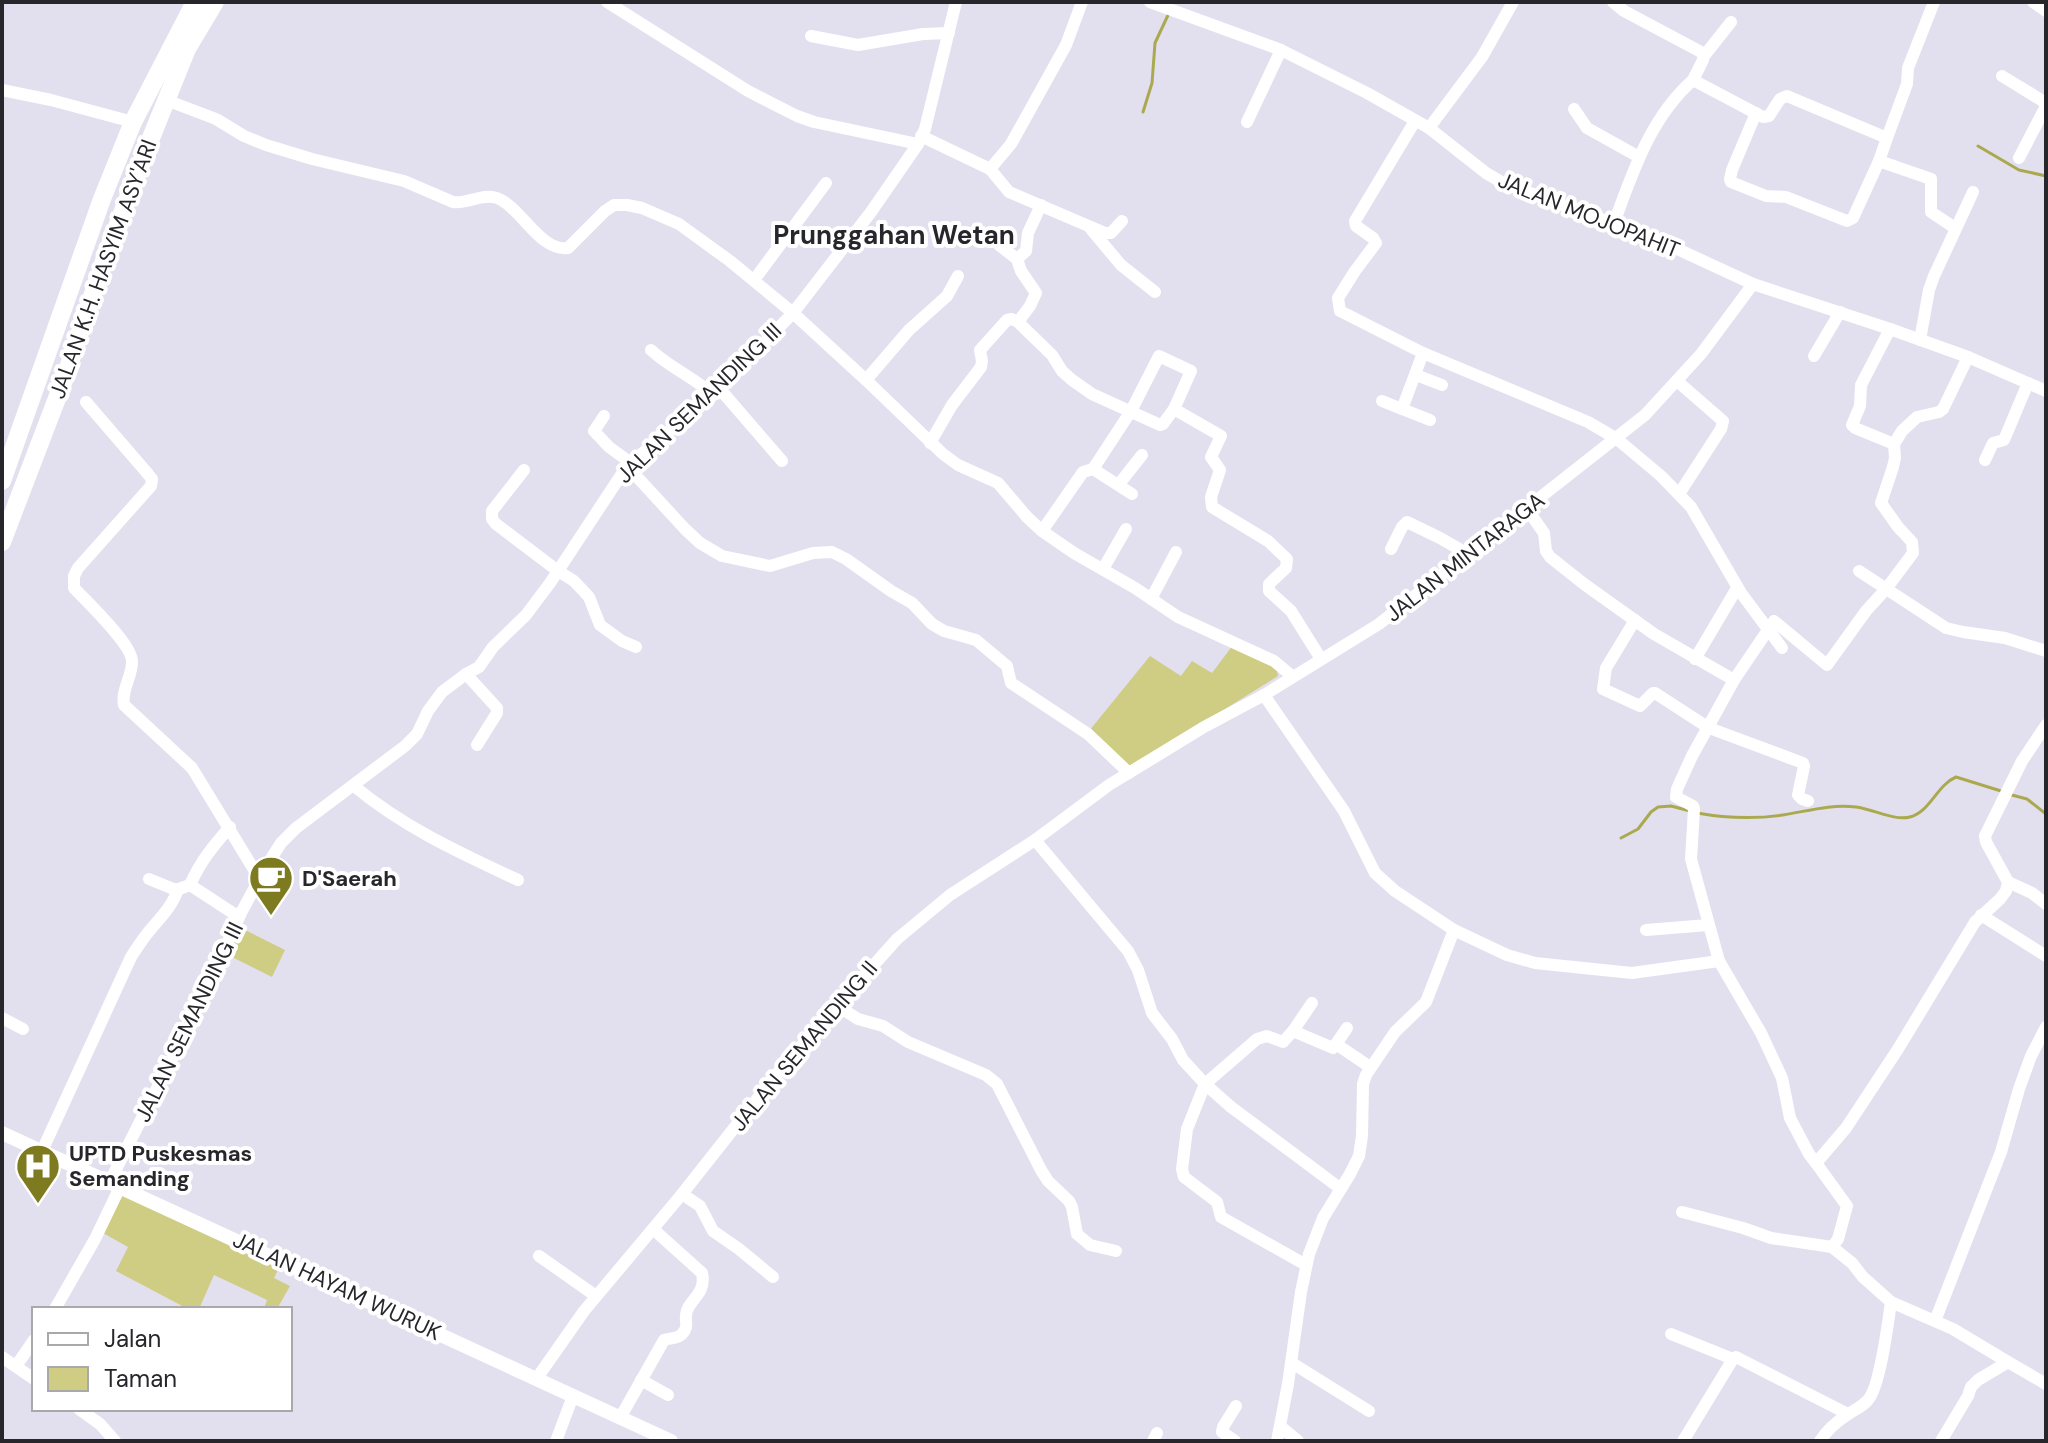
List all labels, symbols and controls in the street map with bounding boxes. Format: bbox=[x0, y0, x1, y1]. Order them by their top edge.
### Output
street label: JALAN K.H. HASYIM ASY'ARI bbox=[43, 135, 163, 403]
street label: JALAN MOJOPAHIT bbox=[1494, 165, 1684, 265]
district label: Prunggahan Wetan bbox=[773, 218, 1015, 252]
street label: JALAN SEMANDING III bbox=[610, 316, 788, 490]
street label: JALAN MINTARAGA bbox=[1379, 486, 1551, 628]
cafe icon: D'Saerah bbox=[247, 854, 295, 917]
place label: D'Saerah bbox=[302, 864, 397, 893]
street label: JALAN SEMANDING III bbox=[128, 917, 250, 1127]
street label: JALAN SEMANDING II bbox=[724, 955, 884, 1137]
place label: UPTD Puskesmas Semanding bbox=[69, 1139, 252, 1193]
hospital icon: UPTD Puskesmas Semanding bbox=[14, 1142, 62, 1205]
street label: JALAN HAYAM WURUK bbox=[228, 1225, 446, 1347]
legend bbox=[32, 1307, 292, 1411]
text: Jalan bbox=[104, 1323, 161, 1354]
text: Taman bbox=[104, 1363, 177, 1394]

